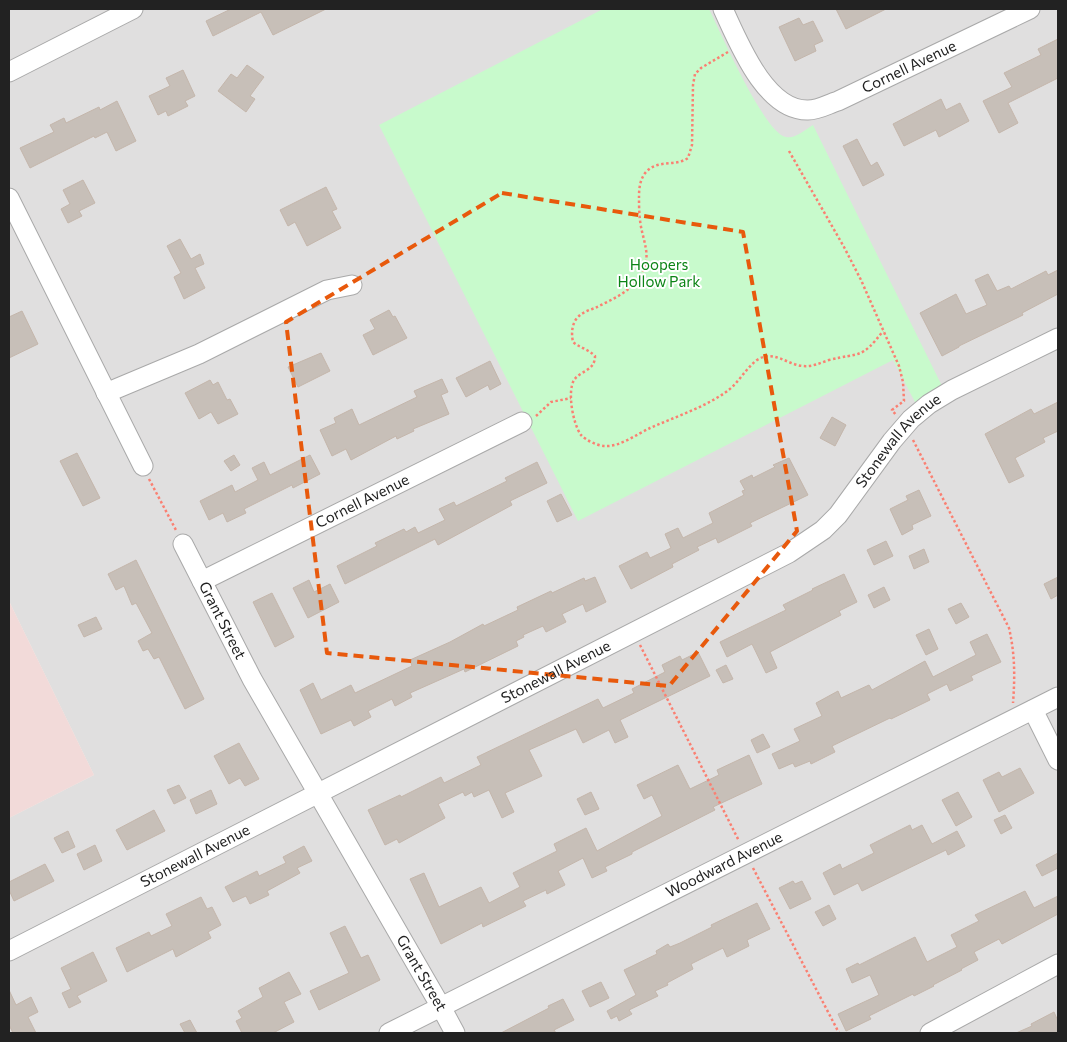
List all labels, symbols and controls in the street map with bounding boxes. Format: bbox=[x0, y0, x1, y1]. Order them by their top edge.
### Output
street label: Cornell Avenue bbox=[859, 36, 959, 96]
park label: Hoopers Hollow Park bbox=[618, 255, 700, 290]
street label: Stonewall Avenue bbox=[851, 389, 944, 491]
street label: Cornell Avenue bbox=[312, 470, 412, 531]
street label: Grant Street bbox=[196, 578, 250, 662]
street label: Stonewall Avenue bbox=[498, 636, 613, 706]
street label: Stonewall Avenue bbox=[137, 820, 252, 890]
street label: Woodward Avenue bbox=[662, 827, 785, 901]
street label: Grant Street bbox=[393, 931, 451, 1014]

